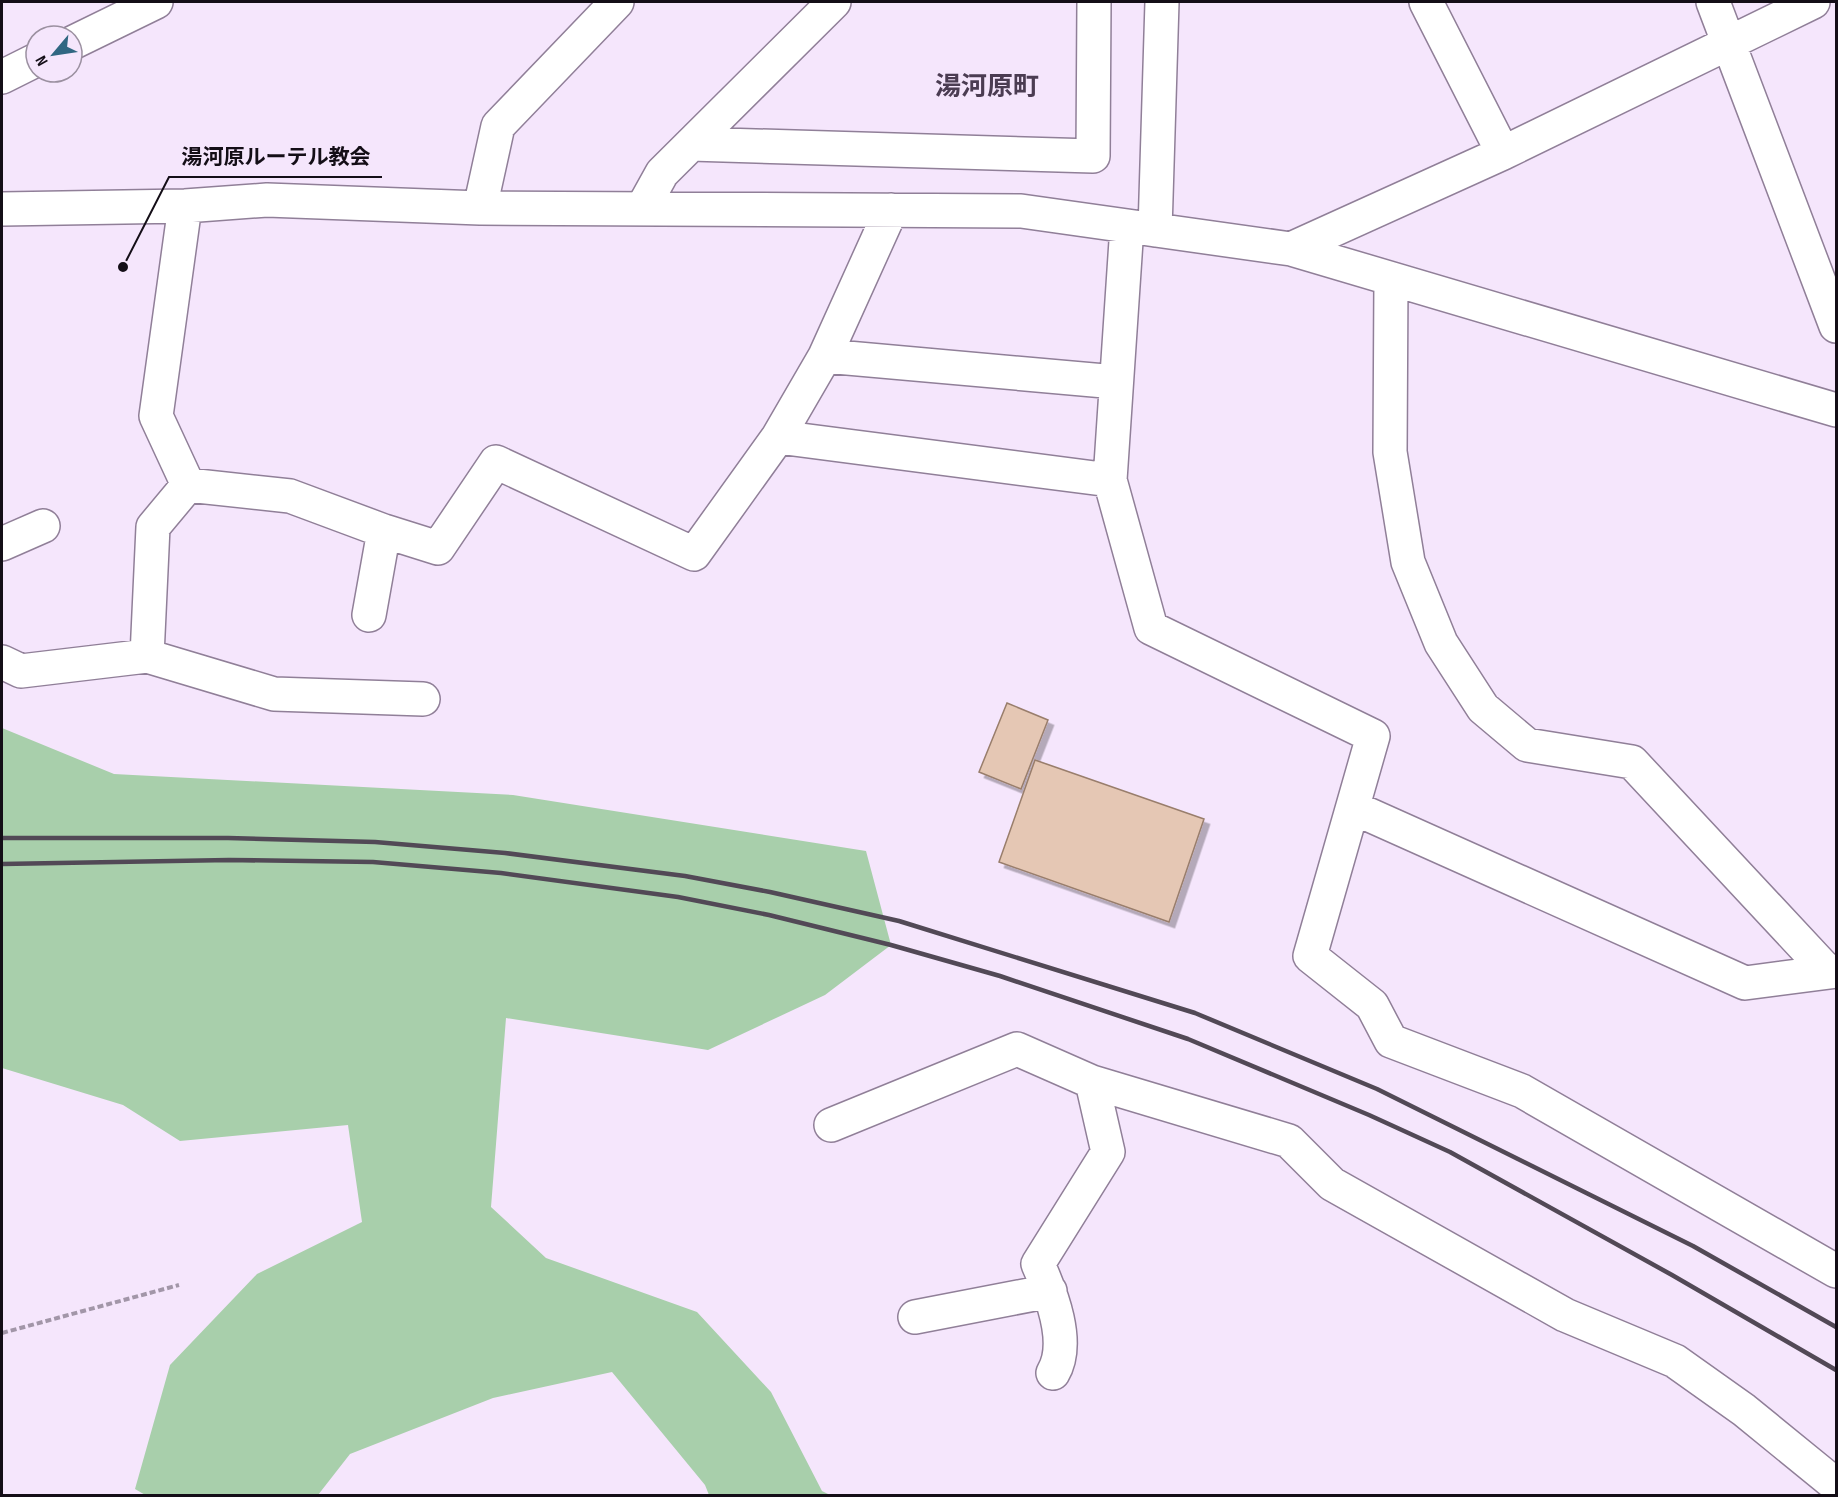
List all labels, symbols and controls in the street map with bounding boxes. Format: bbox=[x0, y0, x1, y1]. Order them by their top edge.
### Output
north arrow bbox=[24, 24, 84, 84]
text: N bbox=[32, 52, 53, 69]
district label: 湯河原町 bbox=[935, 72, 1039, 103]
callout: 湯河原ルーテル教会 bbox=[169, 138, 382, 177]
text: 湯河原ルーテル教会 bbox=[182, 145, 371, 170]

